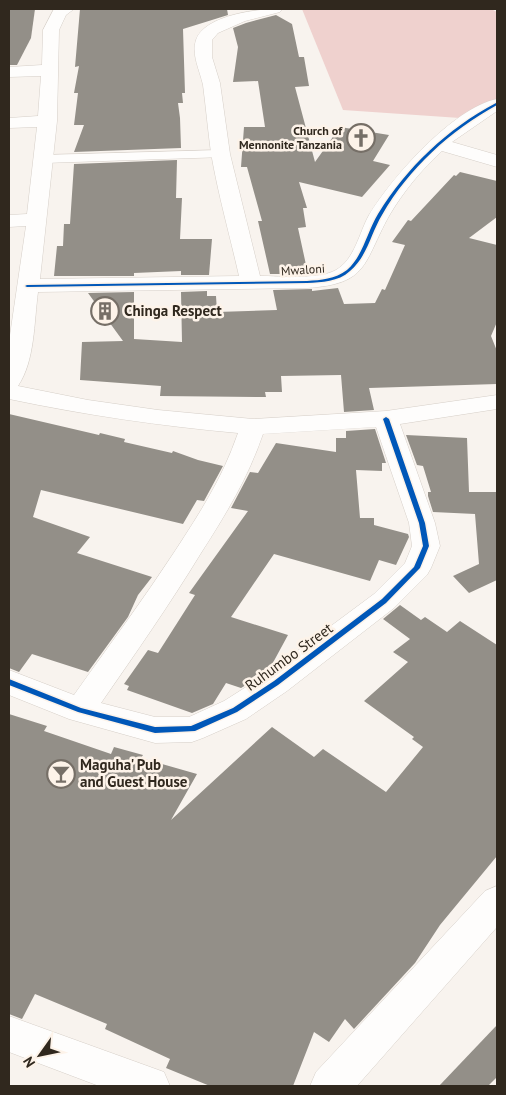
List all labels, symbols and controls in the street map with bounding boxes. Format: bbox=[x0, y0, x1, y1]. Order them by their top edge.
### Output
place label: Church of Mennonite Tanzania bbox=[239, 123, 343, 152]
church icon: Church of Mennonite Tanzania bbox=[346, 123, 376, 153]
street label: Mwaloni bbox=[281, 260, 325, 279]
building icon: Chinga Respect bbox=[90, 296, 120, 326]
place label: Chinga Respect bbox=[124, 301, 222, 320]
street label: Ruhumbo Street bbox=[241, 618, 336, 695]
place label: Maguha' Pub and Guest House bbox=[80, 755, 188, 791]
bar icon: Maguha' Pub and Guest House bbox=[46, 759, 76, 789]
north arrow bbox=[15, 1030, 65, 1080]
text: N bbox=[19, 1053, 39, 1071]

